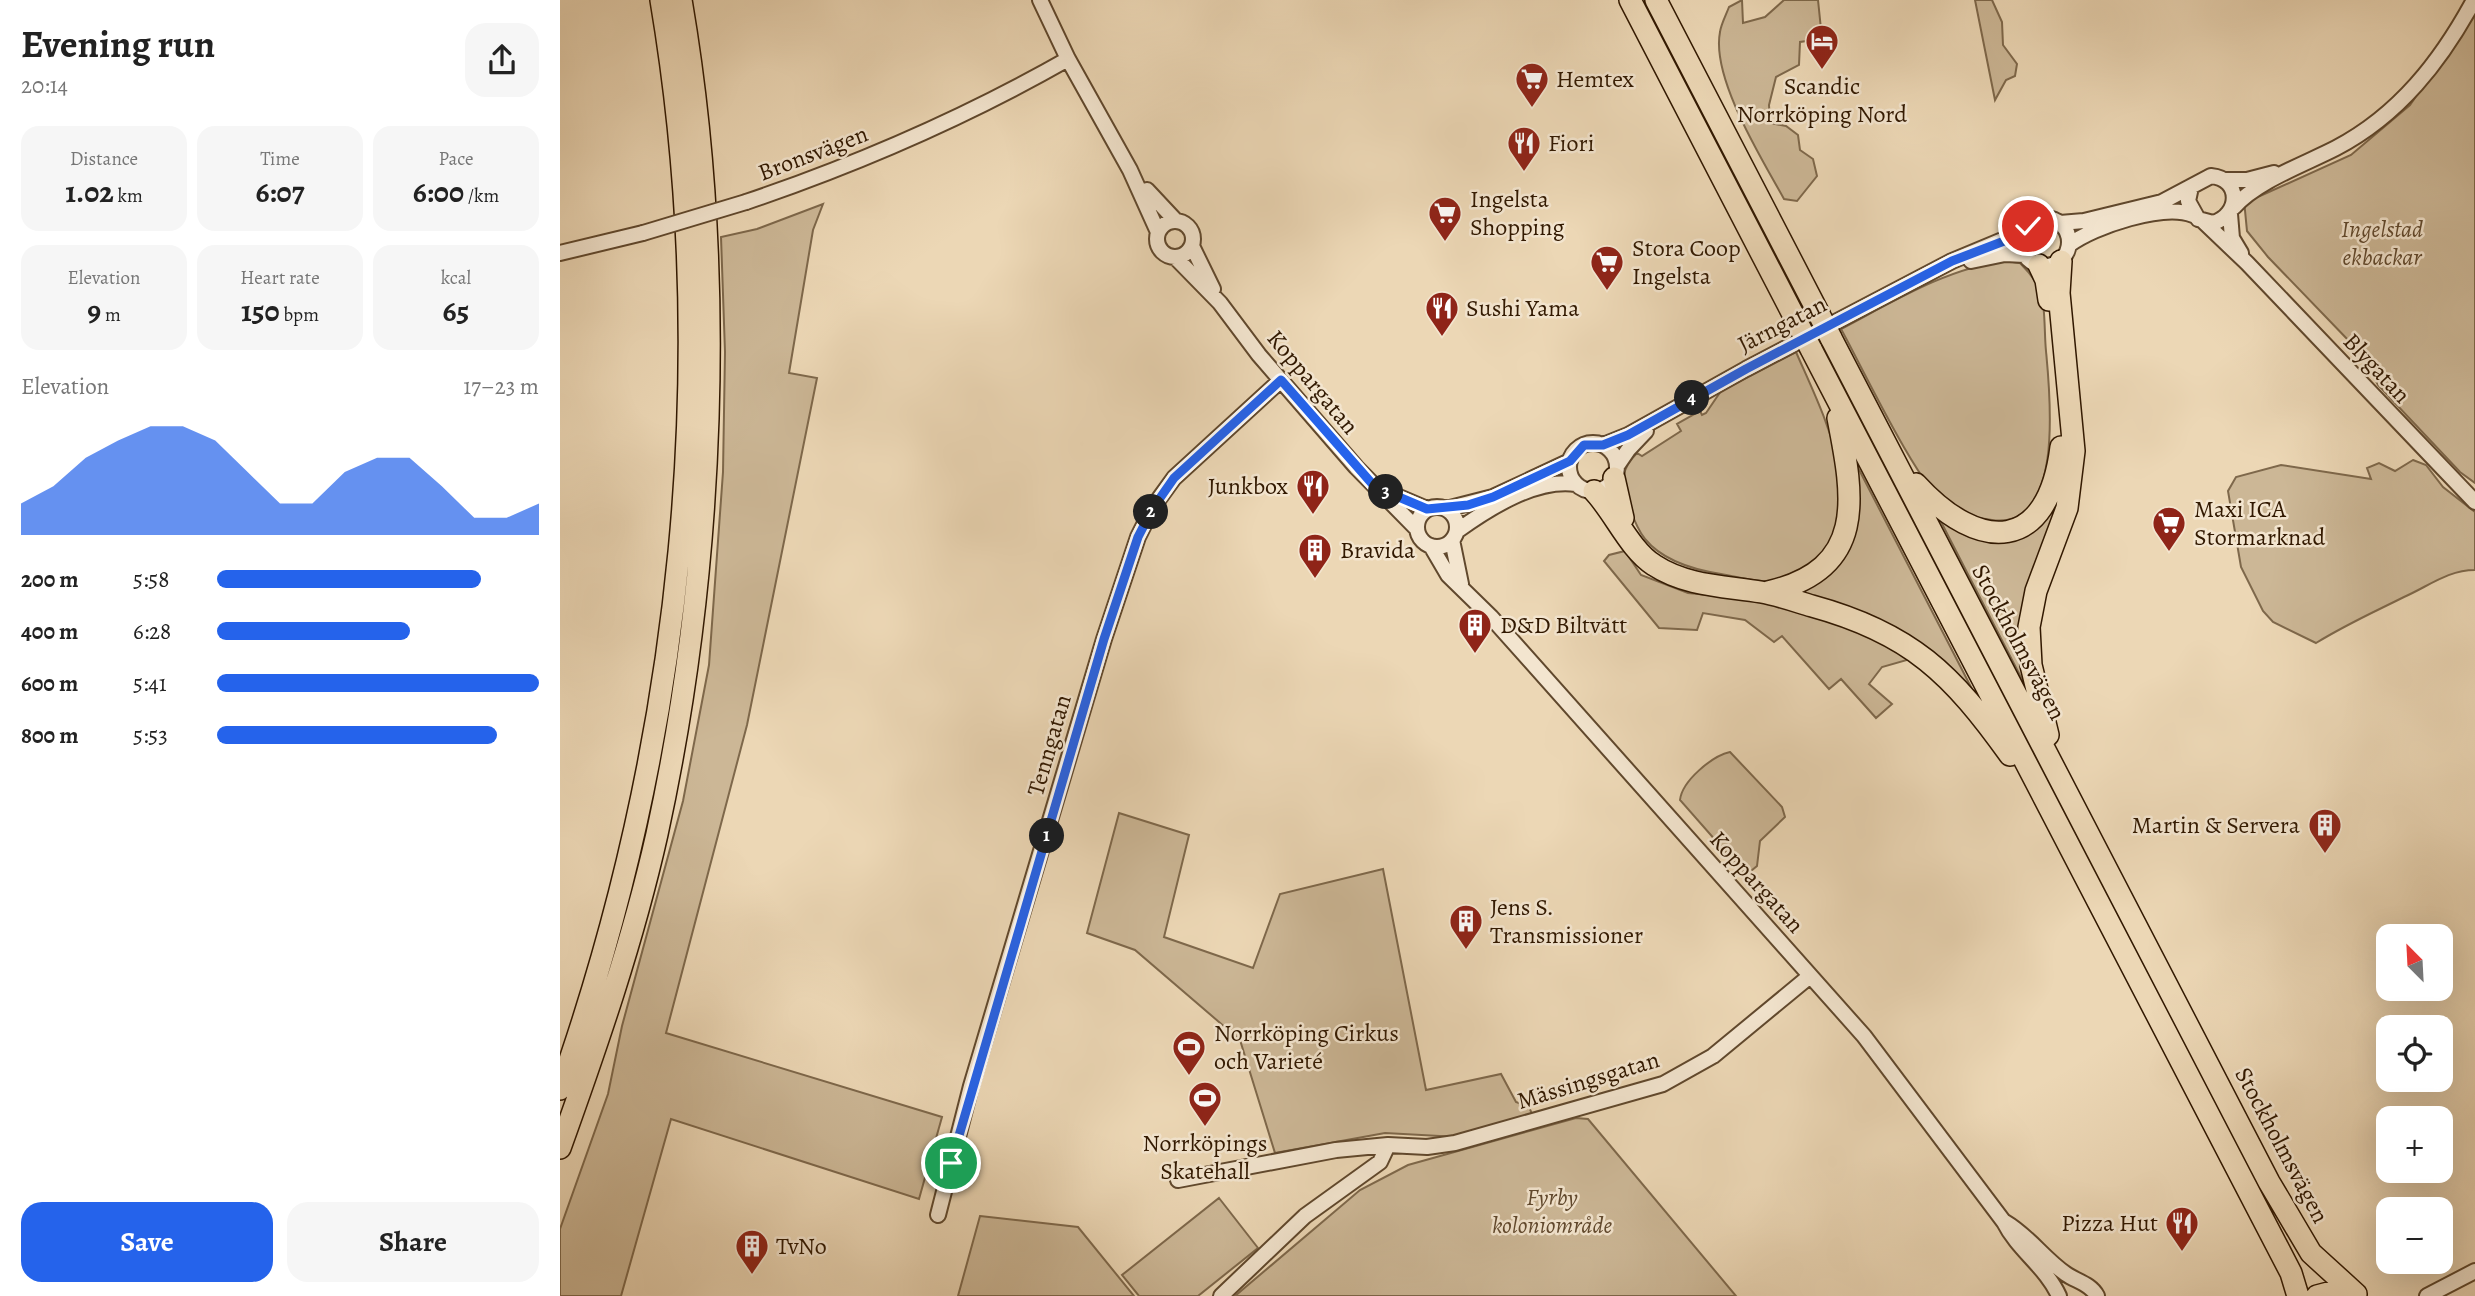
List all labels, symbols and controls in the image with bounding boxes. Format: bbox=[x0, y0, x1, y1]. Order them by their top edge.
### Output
text: Evening run bbox=[21, 18, 215, 70]
hotel icon: Scandic Norrköping Nord bbox=[1803, 22, 1841, 71]
button: share bbox=[465, 23, 539, 97]
supermarket icon: Hemtex bbox=[1513, 60, 1551, 109]
place label: Hemtex bbox=[1556, 63, 1635, 95]
text: 20:14 bbox=[21, 70, 68, 101]
place label: Scandic Norrköping Nord bbox=[1737, 70, 1907, 130]
street label: Bronsvägen bbox=[753, 117, 873, 189]
restaurant icon: Fiori bbox=[1505, 124, 1543, 173]
place label: Fiori bbox=[1548, 127, 1595, 159]
text: Distance bbox=[70, 146, 138, 172]
text: Time bbox=[260, 146, 300, 172]
text: Pace bbox=[438, 146, 474, 172]
text: 1.02 bbox=[65, 172, 114, 212]
text: 6:07 bbox=[255, 172, 305, 212]
text: 6:00 bbox=[413, 172, 464, 212]
text: km bbox=[114, 183, 143, 209]
text: /km bbox=[464, 183, 499, 209]
place label: Ingelsta Shopping bbox=[1470, 183, 1565, 243]
supermarket icon: Ingelsta Shopping bbox=[1426, 194, 1464, 243]
pin bbox=[1998, 196, 2058, 256]
icon: check bbox=[2009, 207, 2047, 245]
park label: Ingelstad ekbackar bbox=[2341, 213, 2423, 273]
place label: Stora Coop Ingelsta bbox=[1632, 232, 1741, 292]
supermarket icon: Stora Coop Ingelsta bbox=[1588, 243, 1626, 292]
text: Elevation bbox=[68, 265, 140, 291]
text: Heart rate bbox=[240, 265, 320, 291]
text: kcal bbox=[441, 265, 471, 291]
street label: Järngatan bbox=[1732, 288, 1832, 360]
restaurant icon: Sushi Yama bbox=[1423, 289, 1461, 338]
text: 9 bbox=[87, 291, 101, 331]
text: 150 bbox=[241, 291, 280, 331]
text: 65 bbox=[443, 291, 469, 331]
place label: Sushi Yama bbox=[1466, 292, 1580, 324]
text: m bbox=[101, 302, 121, 328]
text: bpm bbox=[280, 302, 319, 328]
street label: Koppargatan bbox=[1260, 323, 1366, 441]
street label: Blygatan bbox=[2336, 326, 2418, 410]
text: Elevation bbox=[21, 371, 109, 402]
text: 17–23 m bbox=[463, 371, 539, 402]
pin: 4 bbox=[1674, 380, 1710, 416]
text: 4 bbox=[1687, 384, 1696, 410]
restaurant icon: Junkbox bbox=[1294, 467, 1332, 516]
place label: Junkbox bbox=[1208, 470, 1289, 502]
pin: 3 bbox=[1368, 475, 1404, 510]
text: 3 bbox=[1381, 478, 1390, 504]
place label: Maxi ICA Stormarknad bbox=[2194, 493, 2325, 553]
pin: 2 bbox=[1134, 494, 1168, 530]
text: 2 bbox=[1146, 498, 1155, 524]
supermarket icon: Maxi ICA Stormarknad bbox=[2150, 504, 2188, 553]
building icon: Bravida bbox=[1296, 531, 1334, 580]
place label: Bravida bbox=[1340, 534, 1416, 566]
street label: Stockholmsvägen bbox=[1964, 558, 2074, 726]
text: 200 m bbox=[21, 564, 79, 595]
text: 5:58 bbox=[133, 564, 169, 595]
building icon: D&D Biltvätt bbox=[1456, 606, 1494, 655]
place label: D&D Biltvätt bbox=[1500, 609, 1627, 641]
text: 400 m bbox=[21, 616, 78, 647]
text: 6:28 bbox=[133, 616, 171, 647]
text: 600 m bbox=[21, 668, 78, 699]
text: 5:41 bbox=[133, 668, 167, 699]
street label: Tenngatan bbox=[1019, 691, 1079, 799]
text: 800 m bbox=[21, 720, 78, 751]
text: 5:53 bbox=[133, 720, 168, 751]
building icon: Martin & Servera bbox=[2306, 806, 2344, 855]
place label: Martin & Servera bbox=[2132, 809, 2301, 841]
pin: 1 bbox=[1030, 818, 1064, 854]
text: 1 bbox=[1043, 822, 1050, 848]
street label: Koppargatan bbox=[1703, 824, 1811, 940]
place label: Jens S. Transmissioner bbox=[1490, 891, 1643, 951]
building icon: Jens S. Transmissioner bbox=[1447, 902, 1485, 951]
north arrow bbox=[2376, 924, 2454, 1001]
map controls bbox=[2376, 924, 2453, 1274]
button: locate bbox=[2376, 1015, 2453, 1092]
place label: Norrköping Cirkus och Varieté bbox=[1214, 1017, 1399, 1077]
sports icon: Norrköping Cirkus och Varieté bbox=[1170, 1028, 1208, 1077]
street label: Mässingsgatan bbox=[1513, 1043, 1663, 1117]
street label: Stockholmsvägen bbox=[2227, 1061, 2337, 1229]
sports icon: Norrköpings Skatehall bbox=[1186, 1079, 1224, 1128]
button: + bbox=[2376, 1106, 2453, 1183]
place label: Norrköpings Skatehall bbox=[1143, 1127, 1267, 1187]
pin bbox=[921, 1133, 981, 1193]
icon: arrive bbox=[932, 1144, 970, 1182]
park label: Fyrby koloniområde bbox=[1492, 1181, 1612, 1241]
button: − bbox=[2376, 1197, 2453, 1274]
button: Save bbox=[21, 1202, 273, 1282]
button: Share bbox=[287, 1202, 539, 1282]
restaurant icon: Pizza Hut bbox=[2163, 1204, 2201, 1253]
place label: Pizza Hut bbox=[2061, 1207, 2158, 1239]
building icon: TvNo bbox=[733, 1227, 771, 1276]
place label: TvNo bbox=[776, 1230, 827, 1262]

